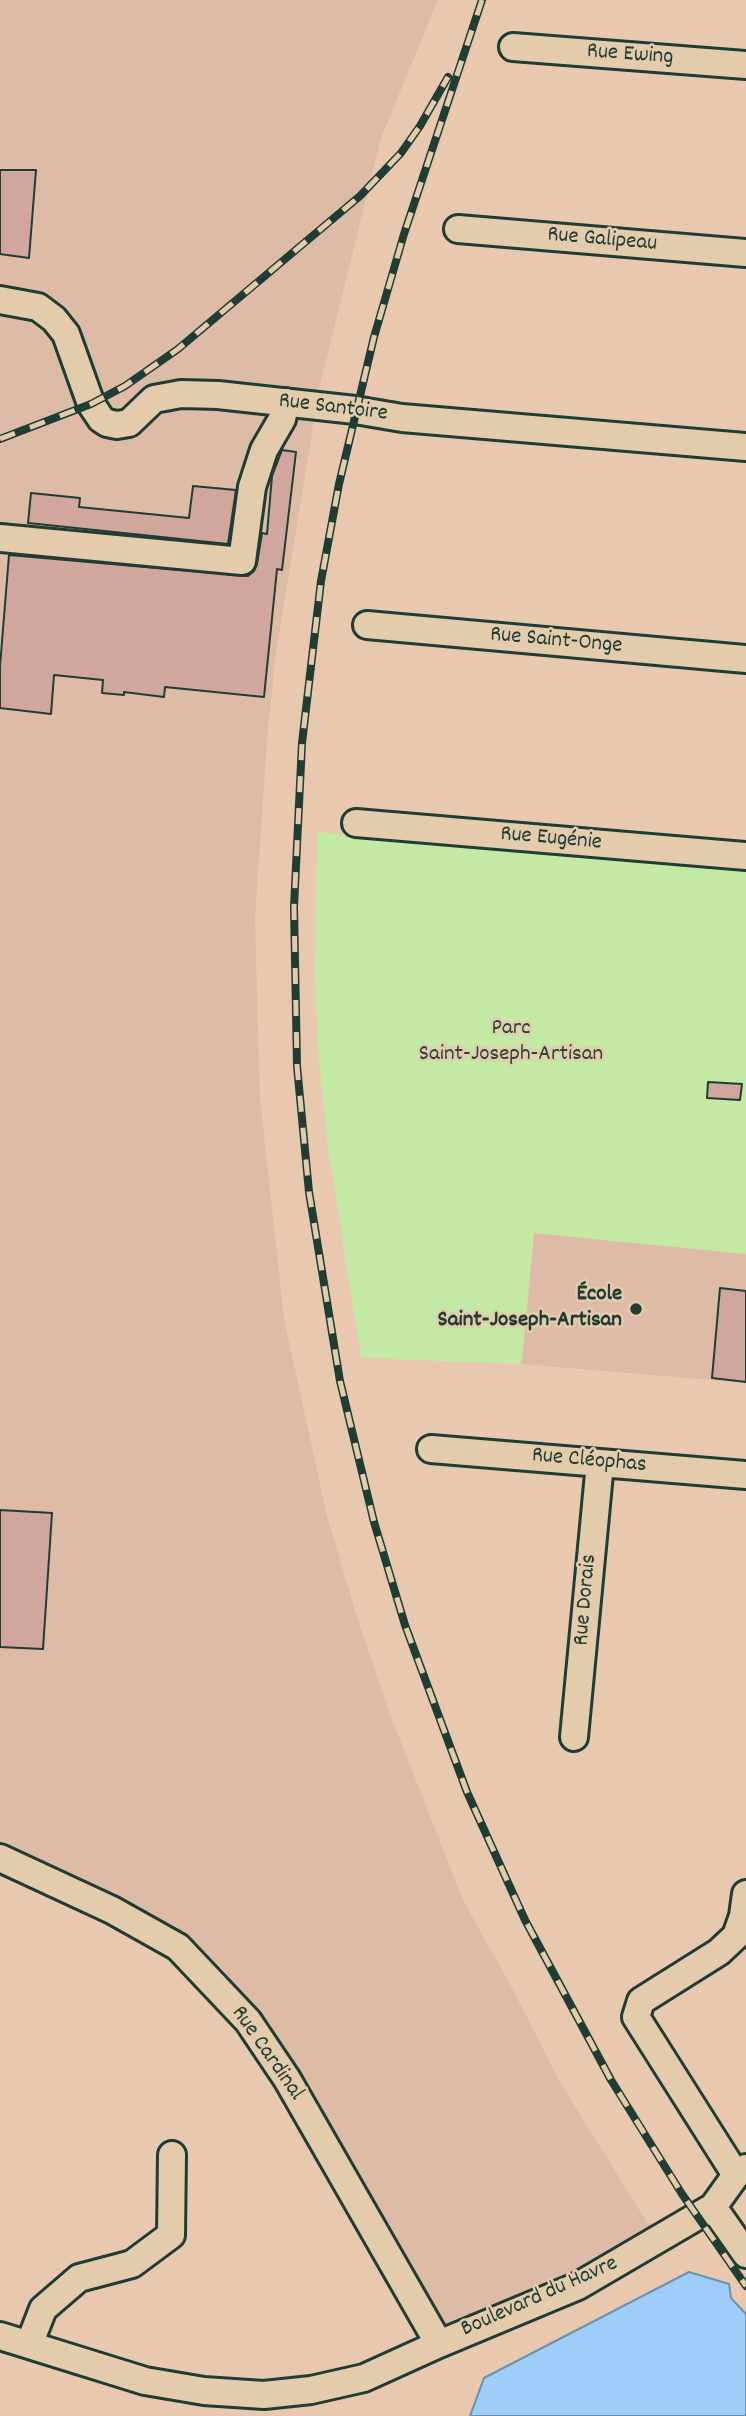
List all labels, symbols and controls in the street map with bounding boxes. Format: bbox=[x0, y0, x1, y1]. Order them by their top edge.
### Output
street label: Rue Ewing bbox=[586, 39, 674, 73]
street label: Rue Galipeau bbox=[546, 222, 658, 260]
street label: Rue Santoire bbox=[277, 389, 389, 429]
street label: Rue Saint-Onge bbox=[489, 622, 623, 662]
street label: Rue Eugénie bbox=[499, 822, 603, 858]
park label: Parc Saint-Joseph-Artisan bbox=[419, 1016, 603, 1070]
place label: École Saint-Joseph-Artisan bbox=[438, 1282, 622, 1336]
marker: École Saint-Joseph-Artisan bbox=[628, 1301, 644, 1317]
street label: Rue Cléophas bbox=[530, 1443, 648, 1481]
street label: Rue Dorais bbox=[569, 1553, 605, 1647]
street label: Rue Cardinal bbox=[223, 2001, 309, 2107]
street label: Boulevard du Havre bbox=[457, 2251, 623, 2345]

